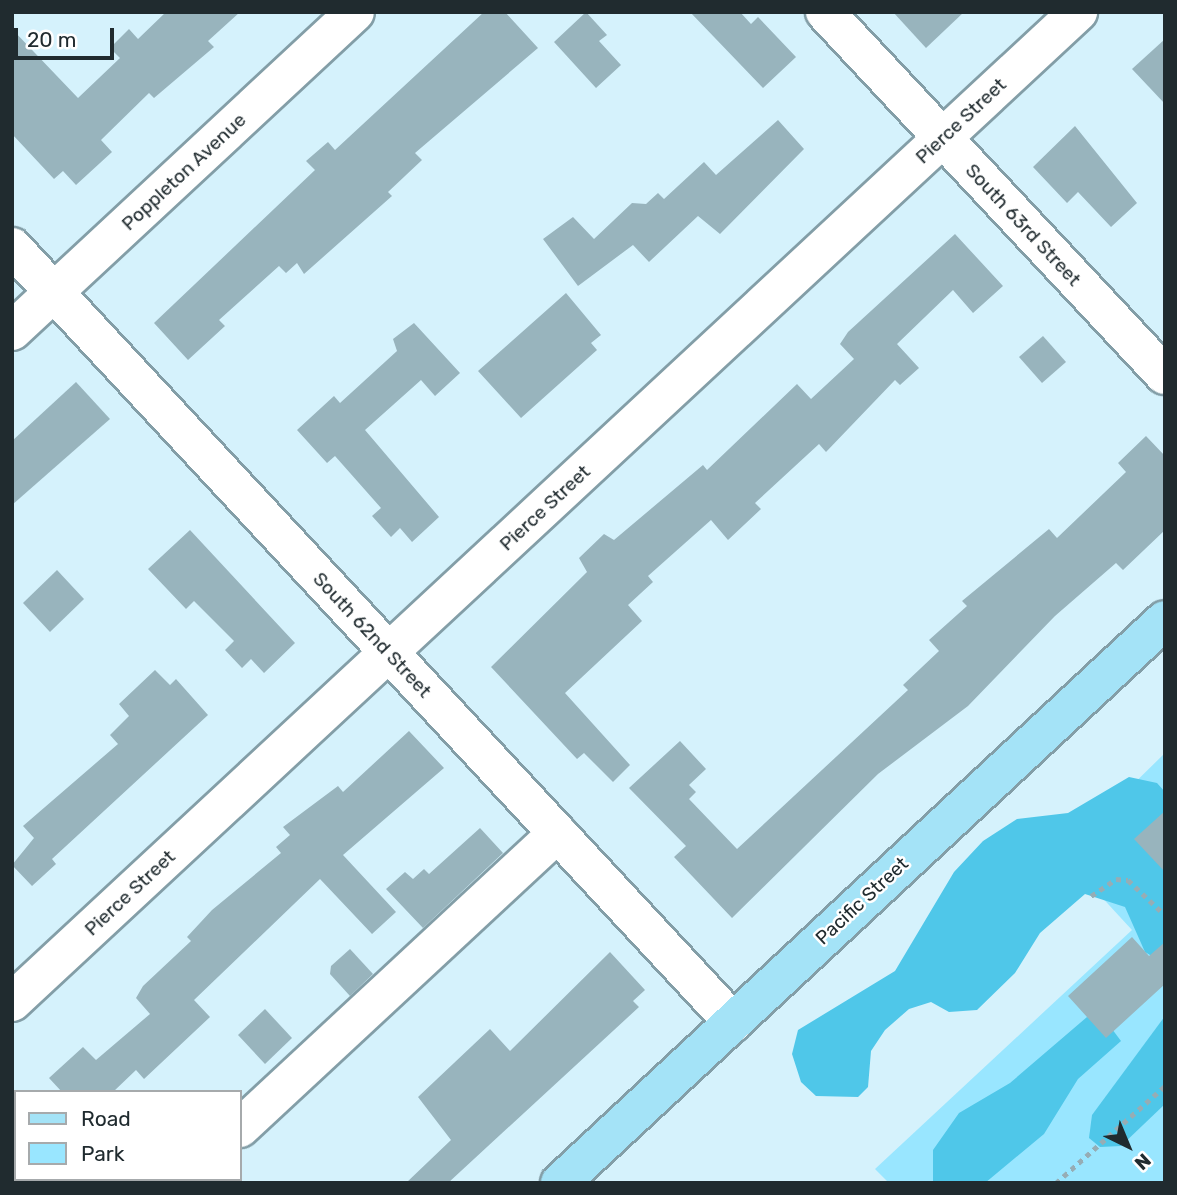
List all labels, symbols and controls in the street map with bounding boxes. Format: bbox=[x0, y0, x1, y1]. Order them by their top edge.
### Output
scale bar bbox=[18, 14, 117, 58]
text: 20 m bbox=[27, 27, 76, 52]
street label: Pierce Street bbox=[911, 73, 1011, 169]
street label: Poppleton Avenue bbox=[117, 108, 251, 236]
street label: South 63rd Street bbox=[961, 159, 1085, 291]
street label: Pierce Street bbox=[495, 460, 595, 556]
street label: South 62nd Street bbox=[308, 568, 436, 702]
street label: Pierce Street bbox=[80, 845, 180, 941]
street label: Pacific Street bbox=[811, 852, 913, 950]
legend bbox=[14, 1090, 242, 1181]
text: Road bbox=[81, 1106, 131, 1131]
north arrow bbox=[1093, 1111, 1163, 1181]
text: Park bbox=[81, 1141, 125, 1166]
text: N bbox=[1130, 1149, 1156, 1175]

